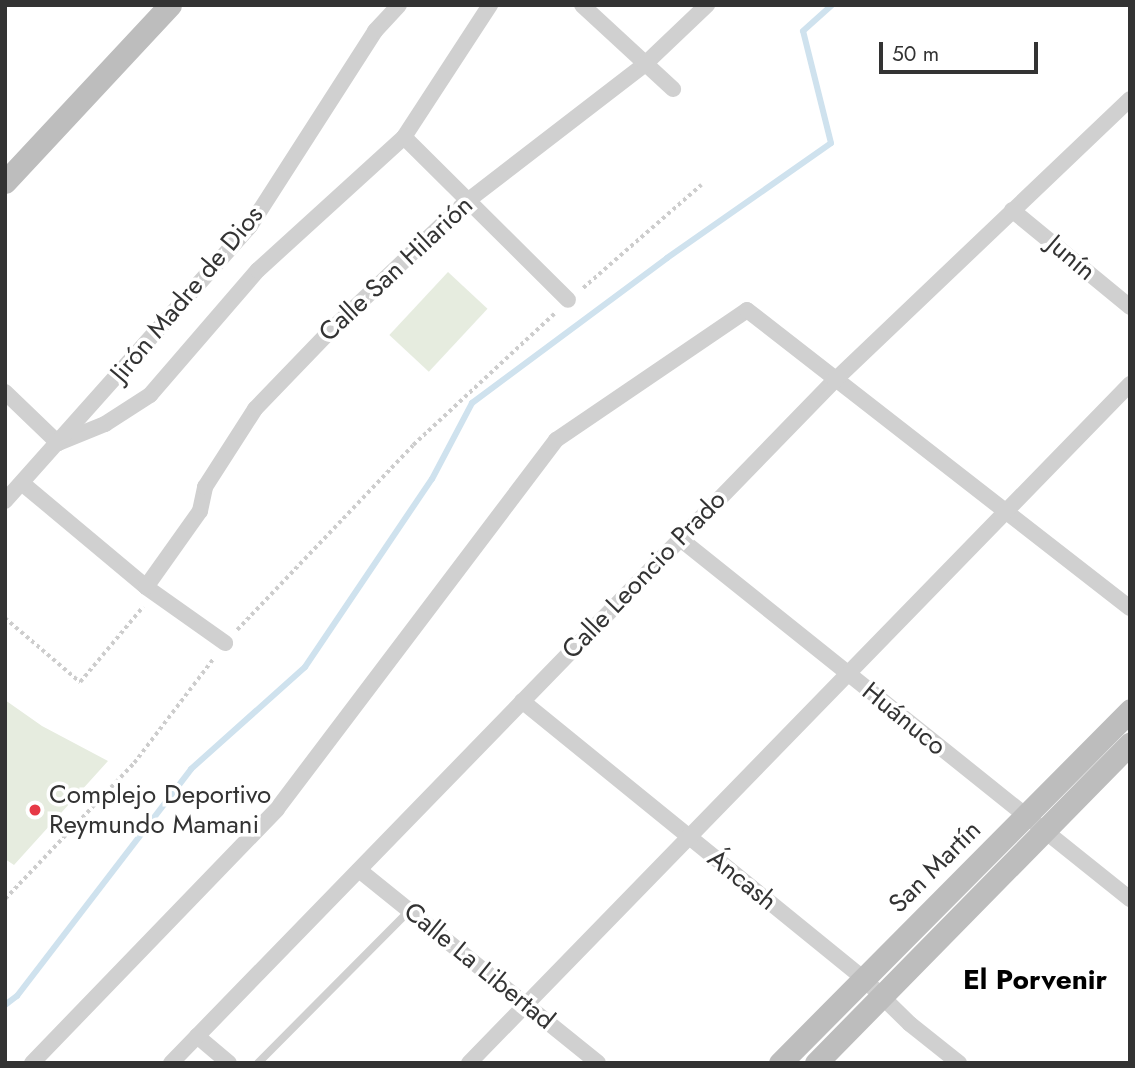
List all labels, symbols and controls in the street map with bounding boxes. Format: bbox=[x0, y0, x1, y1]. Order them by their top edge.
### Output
scale bar bbox=[883, 28, 1042, 72]
text: 50 m bbox=[892, 39, 939, 69]
street label: Calle San Hilarión bbox=[313, 190, 479, 348]
street label: Jirón Madre de Dios bbox=[104, 200, 270, 388]
street label: Junín bbox=[1040, 229, 1102, 287]
street label: Calle Leoncio Prado bbox=[556, 484, 732, 666]
street label: Huánuco bbox=[856, 676, 952, 762]
place label: Complejo Deportivo Reymundo Mamani bbox=[49, 779, 271, 840]
marker: Complejo Deportivo Reymundo Mamani bbox=[27, 802, 43, 818]
street label: San Martín bbox=[882, 814, 988, 920]
street label: Áncash bbox=[701, 843, 783, 917]
street label: Calle La Libertad bbox=[397, 896, 561, 1036]
district label: El Porvenir bbox=[963, 963, 1107, 997]

